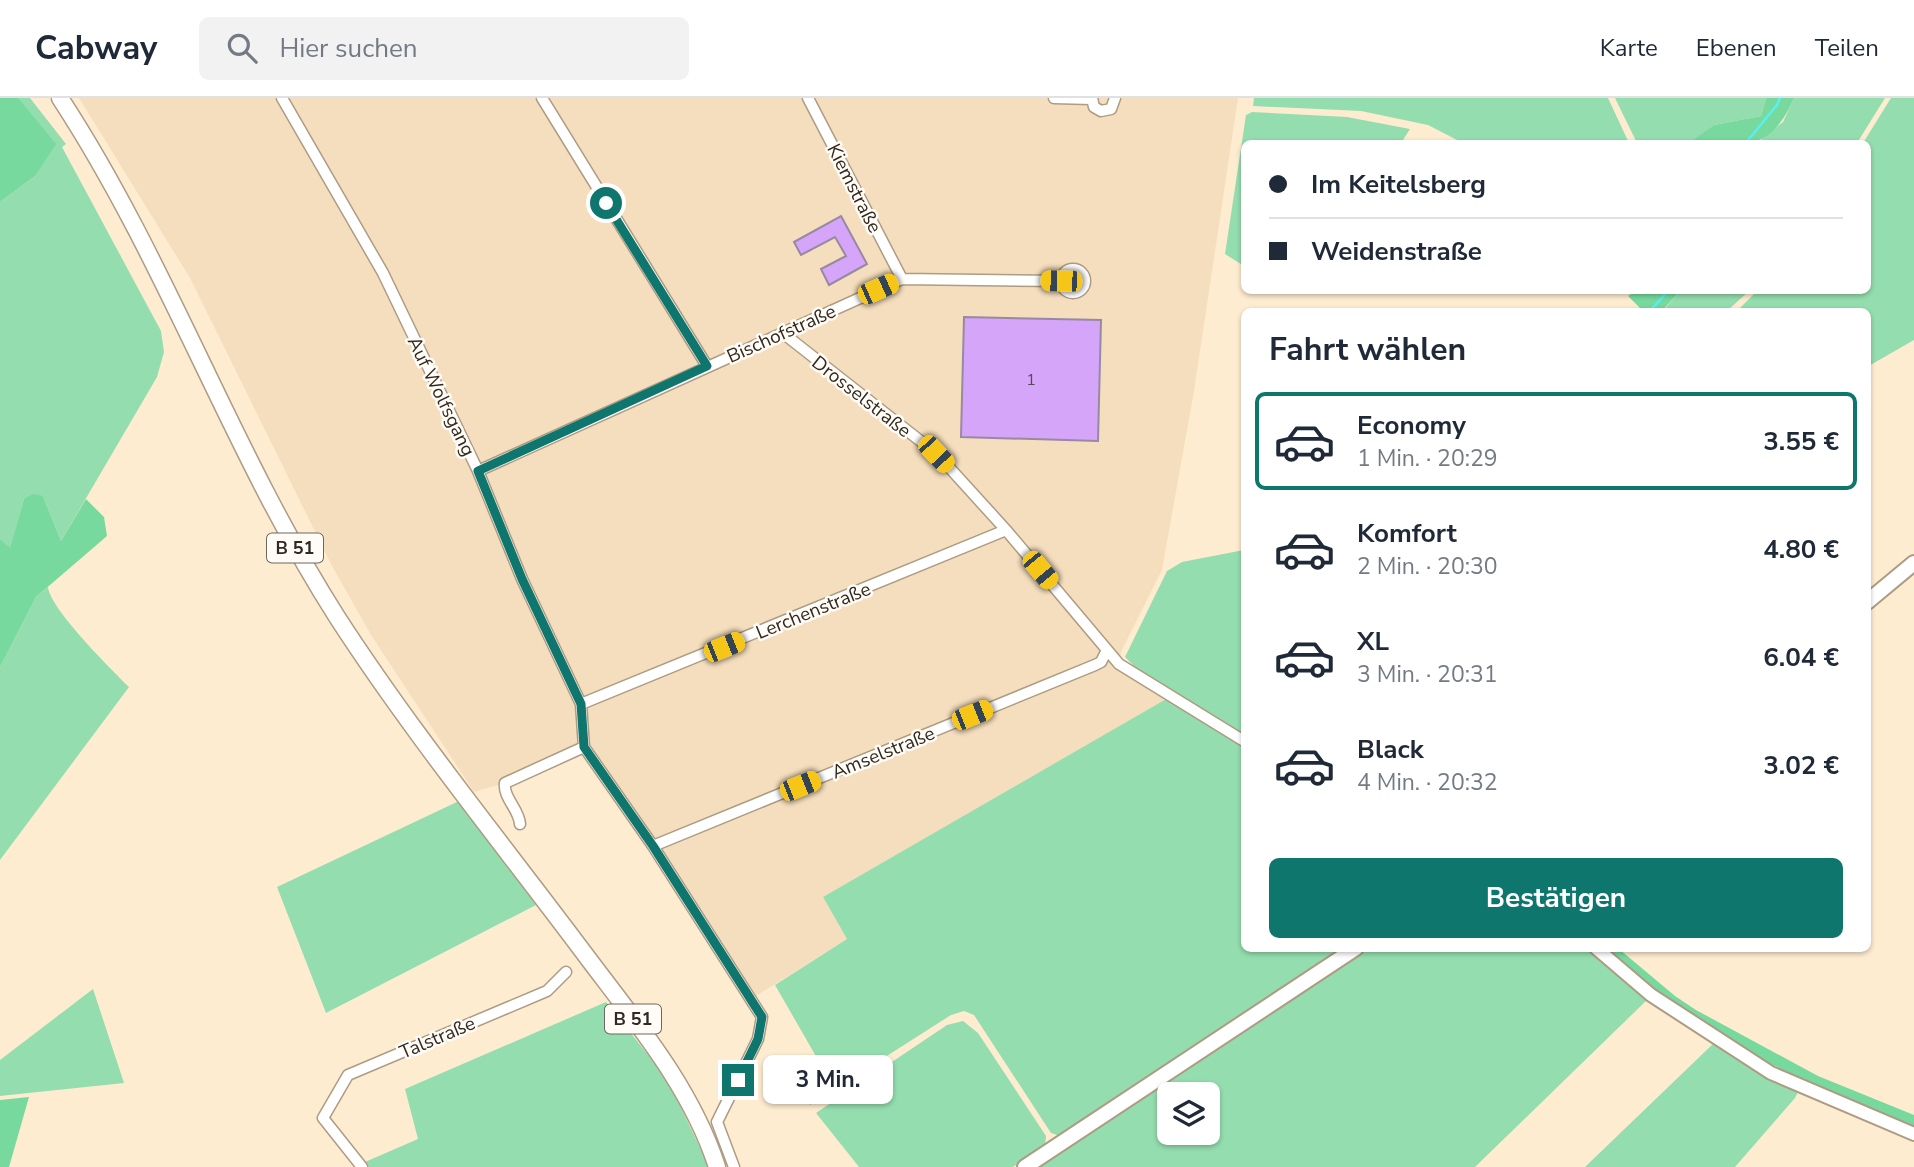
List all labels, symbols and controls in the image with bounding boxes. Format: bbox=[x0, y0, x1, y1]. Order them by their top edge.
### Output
search box bbox=[199, 17, 689, 80]
text: Cabway bbox=[35, 26, 157, 71]
icon: search bbox=[223, 29, 261, 67]
text: Hier suchen bbox=[279, 31, 418, 66]
text: Karte bbox=[1600, 32, 1658, 64]
text: Ebenen bbox=[1696, 32, 1777, 64]
text: Teilen bbox=[1815, 32, 1879, 64]
street label: Kiemstraße bbox=[821, 139, 888, 238]
text: Im Keitelsberg bbox=[1311, 167, 1486, 202]
route start bbox=[590, 187, 622, 219]
text: Weidenstraße bbox=[1311, 234, 1482, 269]
car bbox=[1040, 270, 1083, 292]
car bbox=[855, 271, 902, 307]
street label: Bischofstraße bbox=[723, 298, 840, 370]
text: Fahrt wählen bbox=[1269, 328, 1466, 371]
street label: Auf Wolfsgang bbox=[401, 332, 481, 461]
street label: Drosselstraße bbox=[806, 350, 916, 444]
house number: 1 bbox=[1026, 369, 1036, 391]
text: Economy bbox=[1357, 408, 1466, 443]
icon: car bbox=[1273, 410, 1336, 473]
text: 3.55 € bbox=[1763, 424, 1839, 459]
car bbox=[914, 431, 959, 477]
text: 1 Min. · 20:29 bbox=[1357, 443, 1498, 474]
text: Komfort bbox=[1357, 516, 1457, 551]
icon: car bbox=[1273, 518, 1336, 581]
text: 4.80 € bbox=[1763, 532, 1839, 567]
road number: B 51 bbox=[267, 534, 323, 562]
car bbox=[1019, 547, 1062, 593]
text: 2 Min. · 20:30 bbox=[1357, 551, 1498, 582]
street label: Lerchenstraße bbox=[752, 576, 875, 646]
text: XL bbox=[1357, 624, 1389, 659]
icon: car bbox=[1273, 626, 1336, 689]
car bbox=[701, 629, 748, 665]
text: 6.04 € bbox=[1763, 640, 1839, 675]
text: 3 Min. · 20:31 bbox=[1357, 659, 1498, 690]
car bbox=[949, 697, 996, 733]
street label: Amselstraße bbox=[828, 720, 939, 785]
text: Black bbox=[1357, 732, 1424, 767]
icon: car bbox=[1273, 734, 1336, 797]
text: 3.02 € bbox=[1763, 748, 1839, 783]
text: 4 Min. · 20:32 bbox=[1357, 767, 1498, 798]
car bbox=[777, 768, 824, 804]
button: Bestätigen bbox=[1269, 858, 1843, 938]
road number: B 51 bbox=[605, 1004, 661, 1034]
street label: Talstraße bbox=[396, 1010, 479, 1065]
callout: 3 Min. bbox=[762, 1056, 892, 1104]
route end bbox=[722, 1064, 754, 1096]
text: 3 Min. bbox=[796, 1064, 861, 1095]
map controls bbox=[1157, 1082, 1220, 1145]
button: layers bbox=[1157, 1082, 1220, 1145]

